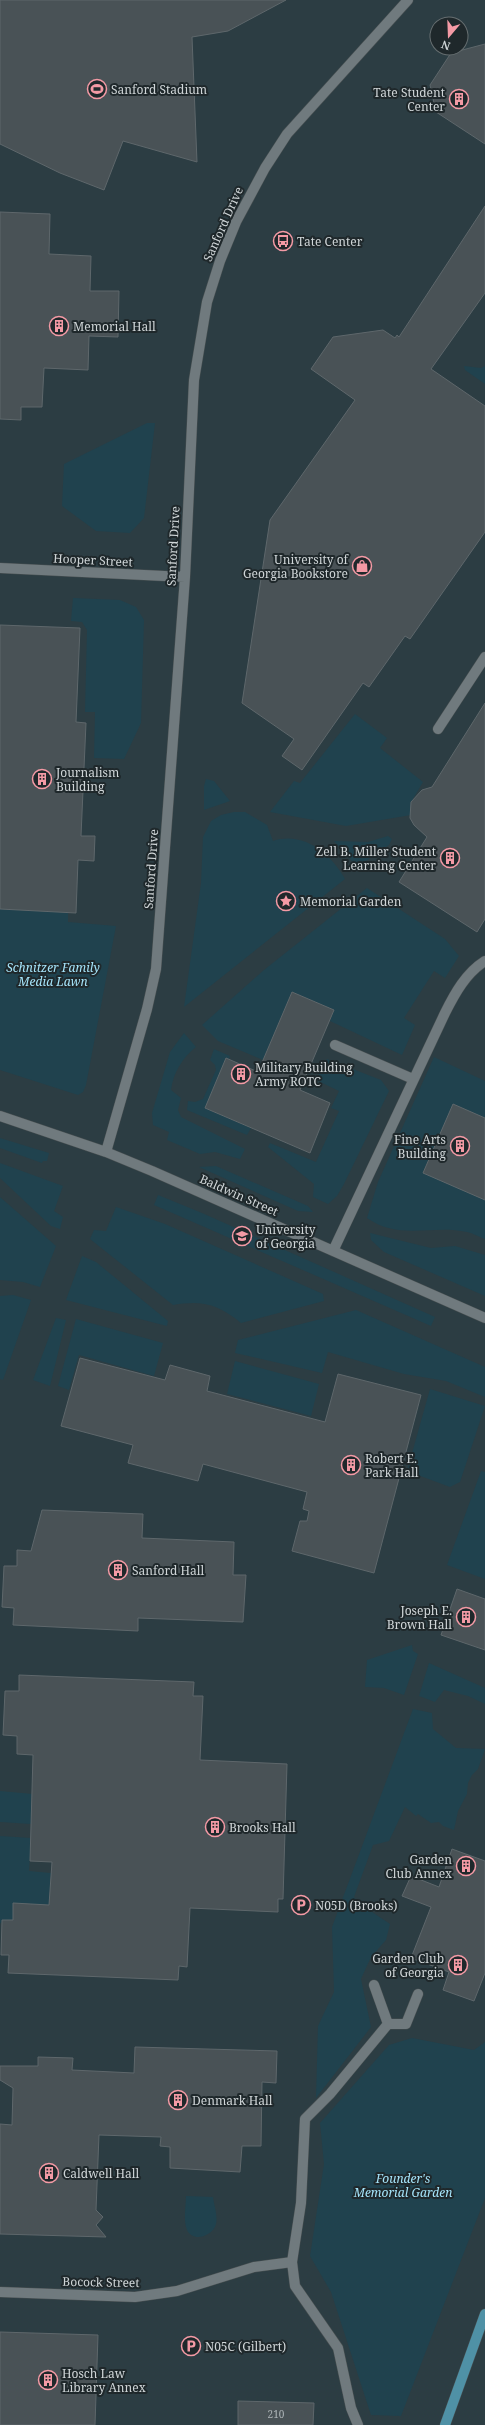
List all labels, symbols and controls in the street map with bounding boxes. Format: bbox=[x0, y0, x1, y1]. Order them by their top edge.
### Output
north arrow bbox=[429, 16, 469, 56]
text: N bbox=[439, 37, 452, 54]
sports icon: Sanford Stadium bbox=[86, 78, 108, 100]
place label: Sanford Stadium bbox=[111, 81, 207, 98]
place label: Tate Student Center bbox=[373, 84, 445, 115]
building icon: Tate Student Center bbox=[448, 88, 470, 110]
street label: Sanford Drive bbox=[199, 184, 247, 264]
bus stop icon: Tate Center bbox=[272, 230, 294, 252]
place label: Tate Center bbox=[297, 233, 363, 250]
building icon: Memorial Hall bbox=[48, 315, 70, 337]
place label: Memorial Hall bbox=[73, 318, 156, 335]
street label: Sanford Drive bbox=[162, 506, 184, 586]
street label: Hooper Street bbox=[53, 549, 133, 571]
place label: University of Georgia Bookstore bbox=[243, 551, 350, 582]
shop icon: University of Georgia Bookstore bbox=[351, 555, 373, 577]
place label: Journalism Building bbox=[55, 764, 119, 795]
building icon: Journalism Building bbox=[31, 768, 53, 790]
street label: Sanford Drive bbox=[140, 828, 162, 910]
place label: Zell B. Miller Student Learning Center bbox=[316, 843, 436, 874]
building icon: Zell B. Miller Student Learning Center bbox=[439, 847, 461, 869]
place icon: Memorial Garden bbox=[275, 890, 297, 912]
place label: Memorial Garden bbox=[300, 893, 402, 910]
park label: Schnitzer Family Media Lawn bbox=[6, 959, 100, 990]
place label: Military Building Army ROTC bbox=[255, 1059, 353, 1090]
building icon: Military Building Army ROTC bbox=[230, 1063, 252, 1085]
place label: Fine Arts Building bbox=[394, 1131, 447, 1162]
building icon: Fine Arts Building bbox=[449, 1135, 471, 1157]
street label: Baldwin Street bbox=[197, 1170, 281, 1220]
place label: University of Georgia bbox=[256, 1221, 316, 1252]
school or university icon: University of Georgia bbox=[231, 1225, 253, 1247]
place label: Robert E. Park Hall bbox=[365, 1450, 419, 1481]
building icon: Robert E. Park Hall bbox=[340, 1454, 362, 1476]
building icon: Sanford Hall bbox=[107, 1559, 129, 1581]
place label: Sanford Hall bbox=[132, 1562, 205, 1579]
place label: Joseph E. Brown Hall bbox=[387, 1602, 452, 1633]
building icon: Joseph E. Brown Hall bbox=[455, 1606, 477, 1628]
building icon: Brooks Hall bbox=[204, 1816, 226, 1838]
place label: Brooks Hall bbox=[229, 1819, 296, 1836]
place label: Garden Club Annex bbox=[386, 1851, 452, 1882]
building icon: Garden Club Annex bbox=[455, 1855, 477, 1877]
parking icon: N05D (Brooks) bbox=[290, 1894, 312, 1916]
place label: N05D (Brooks) bbox=[315, 1897, 398, 1914]
place label: Garden Club of Georgia bbox=[372, 1950, 444, 1981]
building icon: Garden Club of Georgia bbox=[447, 1954, 469, 1976]
building icon: Denmark Hall bbox=[167, 2089, 189, 2111]
place label: Denmark Hall bbox=[192, 2092, 273, 2109]
building icon: Caldwell Hall bbox=[38, 2162, 60, 2184]
place label: Caldwell Hall bbox=[63, 2165, 140, 2182]
park label: Founder's Memorial Garden bbox=[353, 2170, 452, 2201]
street label: Bocock Street bbox=[62, 2273, 140, 2291]
parking icon: N05C (Gilbert) bbox=[180, 2335, 202, 2357]
place label: N05C (Gilbert) bbox=[205, 2338, 286, 2355]
place label: Hosch Law Library Annex bbox=[62, 2365, 146, 2396]
building icon: Hosch Law Library Annex bbox=[37, 2369, 59, 2391]
house number: 210 bbox=[268, 2407, 285, 2421]

